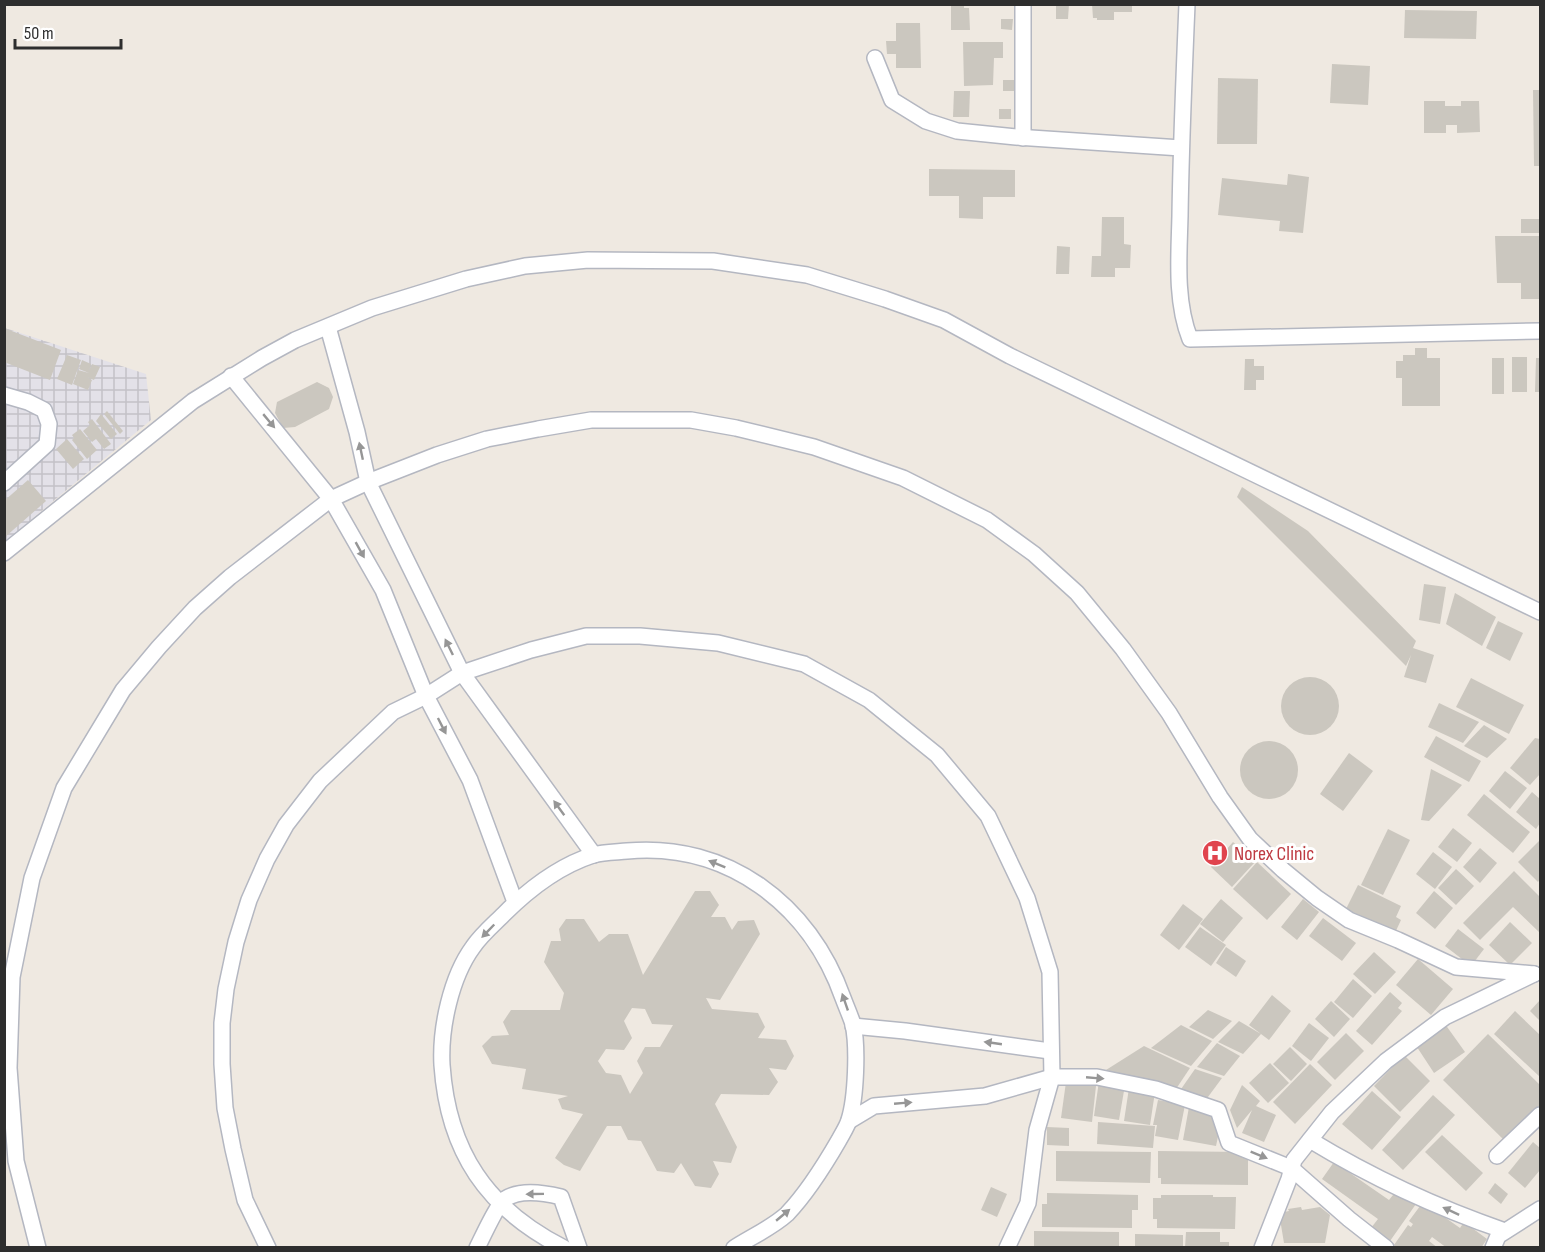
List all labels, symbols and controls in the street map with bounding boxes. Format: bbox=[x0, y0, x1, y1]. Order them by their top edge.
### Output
scale bar bbox=[15, 12, 122, 50]
text: 50 m bbox=[24, 23, 54, 44]
one-way arrow bbox=[262, 413, 275, 429]
one-way arrow bbox=[356, 441, 365, 460]
one-way arrow bbox=[355, 542, 365, 559]
one-way arrow bbox=[444, 639, 454, 656]
one-way arrow bbox=[437, 718, 447, 735]
one-way arrow bbox=[553, 800, 565, 816]
hospital icon: Norex Clinic bbox=[1200, 838, 1230, 868]
place label: Norex Clinic bbox=[1234, 842, 1314, 866]
one-way arrow bbox=[708, 859, 726, 868]
one-way arrow bbox=[481, 924, 495, 938]
one-way arrow bbox=[839, 993, 849, 1011]
one-way arrow bbox=[983, 1039, 1002, 1048]
one-way arrow bbox=[1085, 1073, 1104, 1083]
one-way arrow bbox=[893, 1098, 912, 1108]
one-way arrow bbox=[1251, 1150, 1269, 1160]
one-way arrow bbox=[526, 1189, 545, 1199]
one-way arrow bbox=[1442, 1206, 1459, 1215]
one-way arrow bbox=[775, 1209, 790, 1222]

